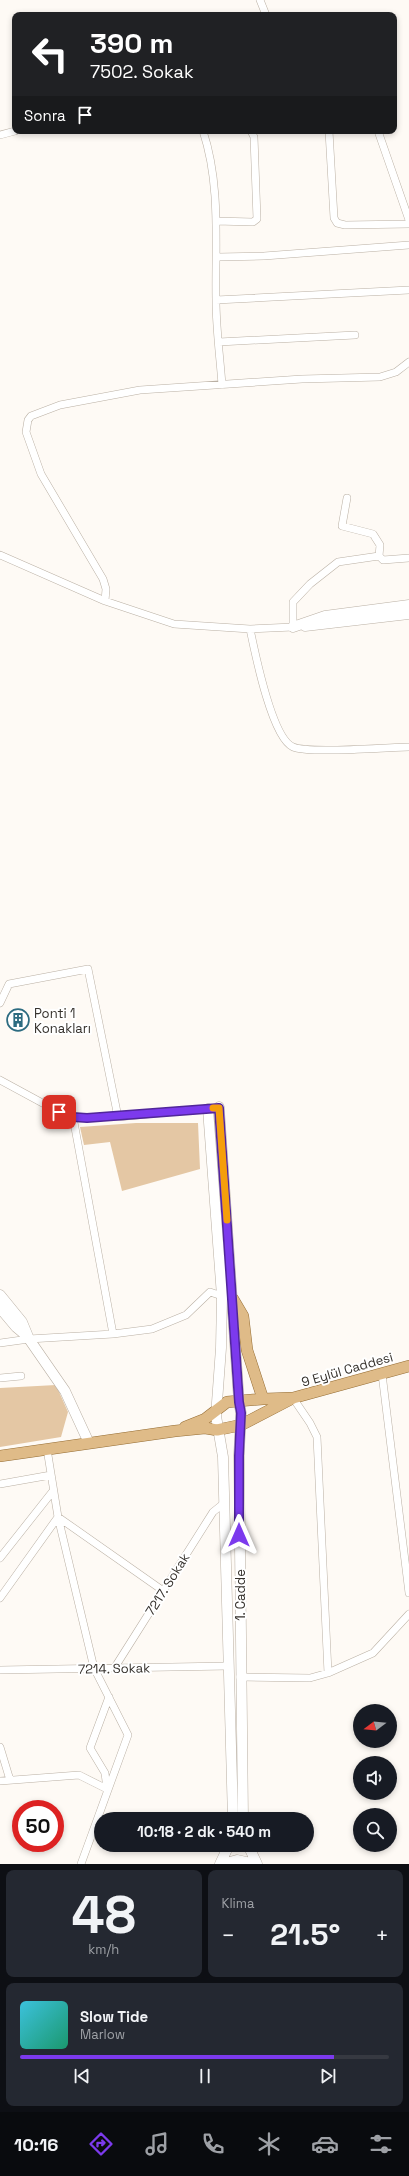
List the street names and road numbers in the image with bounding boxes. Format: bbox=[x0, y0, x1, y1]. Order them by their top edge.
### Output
street label: 9 Eylül Caddesi bbox=[299, 1348, 395, 1391]
street label: 7217. Sokak bbox=[142, 1550, 193, 1619]
street label: 1. Cadde bbox=[232, 1569, 249, 1621]
street label: 7214. Sokak bbox=[78, 1659, 150, 1678]

